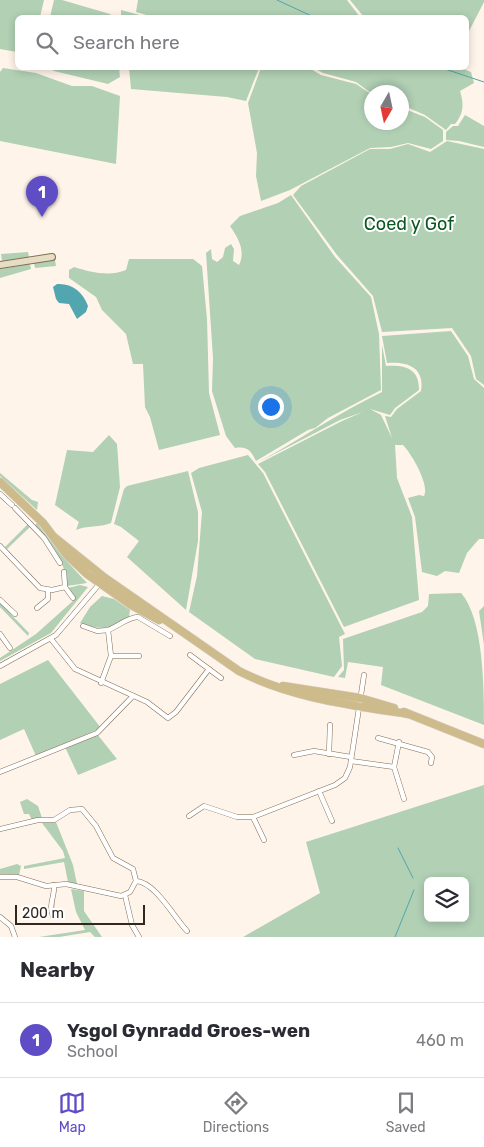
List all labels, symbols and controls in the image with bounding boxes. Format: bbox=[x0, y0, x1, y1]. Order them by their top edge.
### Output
search box bbox=[15, 15, 469, 70]
icon: search bbox=[33, 29, 61, 57]
text: Search here bbox=[73, 31, 180, 54]
north arrow bbox=[364, 85, 409, 130]
pin: 1 bbox=[26, 176, 58, 217]
park label: Coed y Gof bbox=[364, 213, 454, 235]
your location bbox=[258, 394, 284, 420]
map controls bbox=[424, 877, 469, 922]
button: layers bbox=[424, 877, 469, 922]
scale bar bbox=[15, 902, 145, 925]
text: 200 m bbox=[22, 905, 64, 922]
text: Nearby bbox=[20, 957, 95, 982]
text: Ysgol Gynradd Groes-wen bbox=[67, 1019, 310, 1042]
text: 1 bbox=[32, 1031, 40, 1050]
text: 460 m bbox=[416, 1031, 464, 1050]
text: School bbox=[67, 1042, 118, 1061]
tab: Map bbox=[58, 1089, 86, 1136]
tab: Directions bbox=[203, 1089, 269, 1136]
tab: Saved bbox=[386, 1089, 426, 1136]

